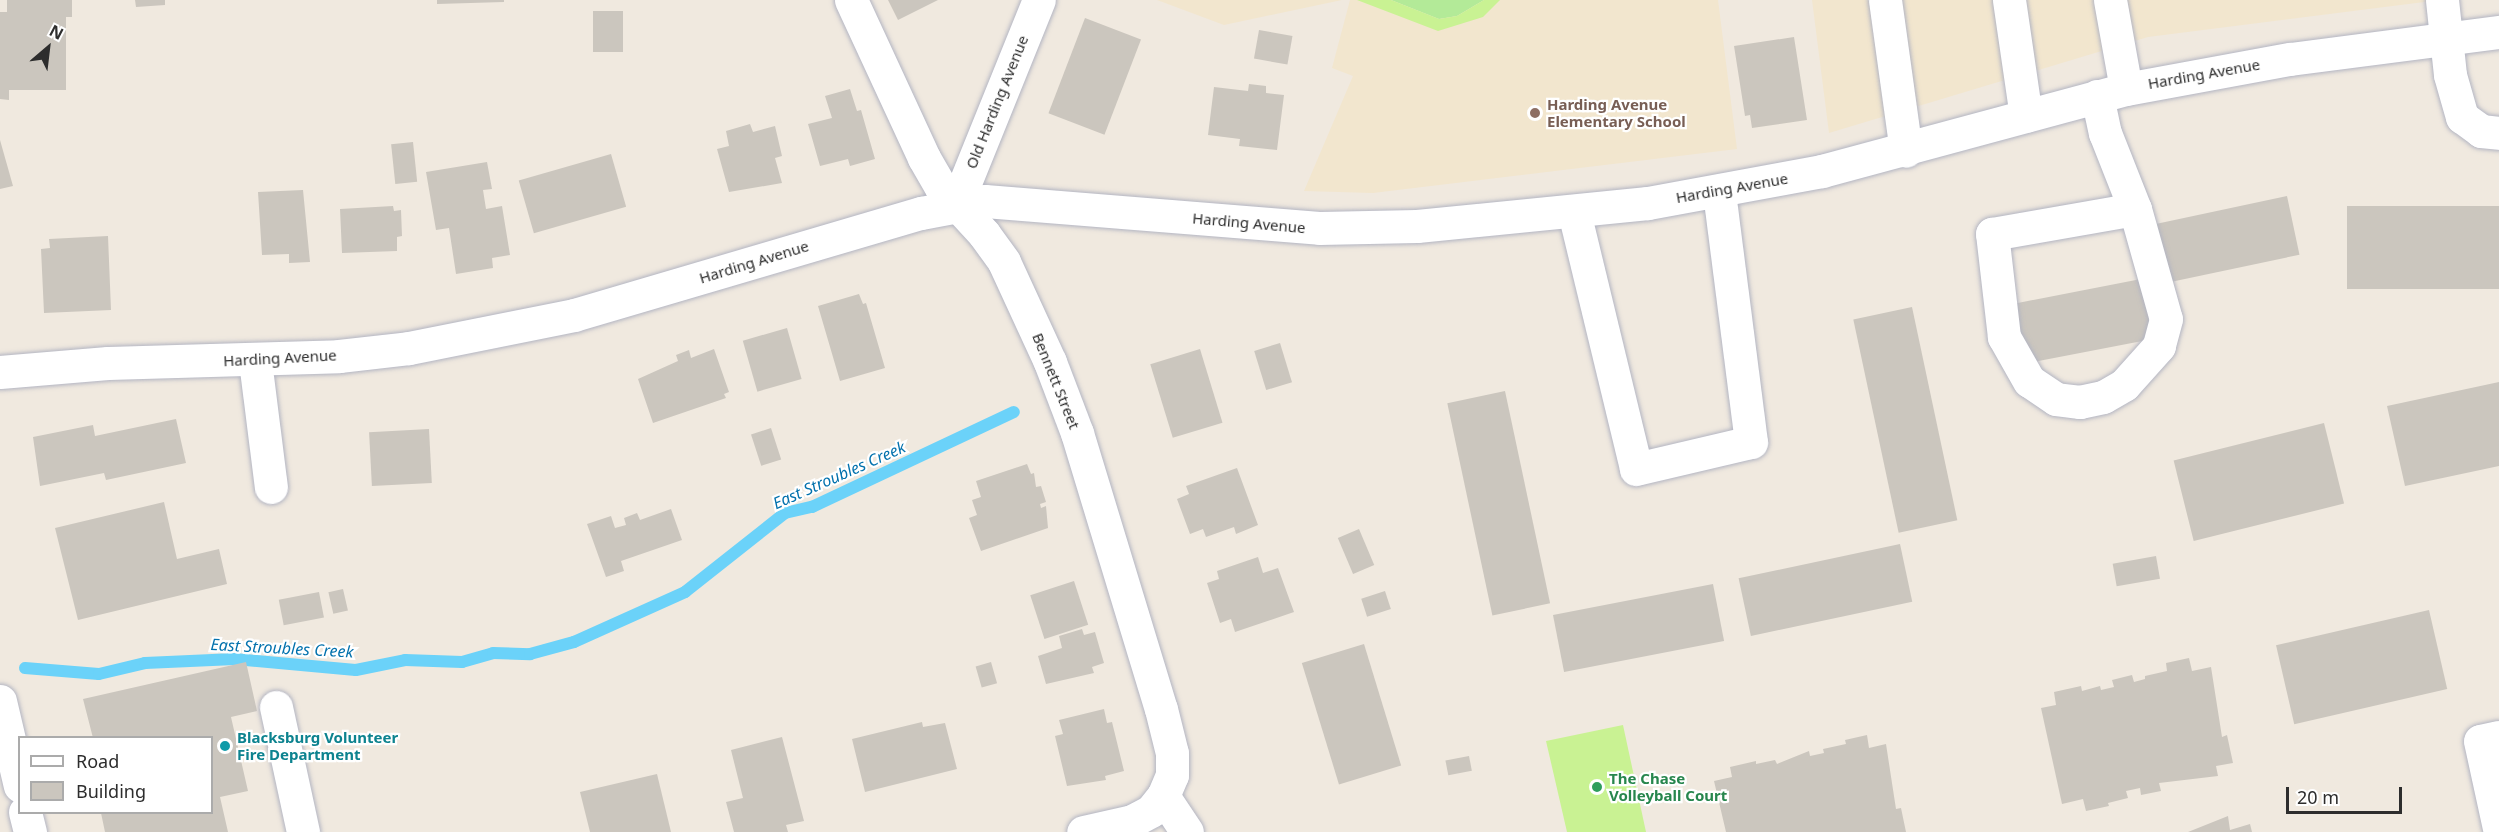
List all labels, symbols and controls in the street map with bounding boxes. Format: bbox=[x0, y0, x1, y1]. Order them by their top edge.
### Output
north arrow bbox=[18, 18, 78, 78]
text: N bbox=[46, 19, 67, 45]
street label: Old Harding Avenue bbox=[962, 33, 1032, 171]
street label: Harding Avenue bbox=[2147, 55, 2261, 93]
place label: Harding Avenue Elementary School bbox=[1547, 95, 1686, 130]
marker: Harding Avenue Elementary School bbox=[1528, 106, 1542, 120]
street label: Harding Avenue bbox=[1675, 169, 1789, 207]
street label: Harding Avenue bbox=[1192, 209, 1306, 237]
street label: Harding Avenue bbox=[697, 237, 811, 287]
street label: Bennett Street bbox=[1029, 330, 1083, 432]
street label: Harding Avenue bbox=[223, 346, 337, 370]
water label: East Stroubles Creek bbox=[770, 437, 908, 513]
water label: East Stroubles Creek bbox=[210, 635, 354, 661]
place label: Blacksburg Volunteer Fire Department bbox=[237, 728, 398, 763]
legend bbox=[18, 736, 213, 814]
marker: Blacksburg Volunteer Fire Department bbox=[218, 739, 232, 753]
text: Road bbox=[76, 749, 119, 773]
place label: The Chase Volleyball Court bbox=[1609, 769, 1727, 804]
scale bar bbox=[2289, 775, 2404, 813]
text: Building bbox=[76, 779, 146, 803]
marker: The Chase Volleyball Court bbox=[1590, 780, 1604, 794]
text: 20 m bbox=[2297, 785, 2339, 809]

